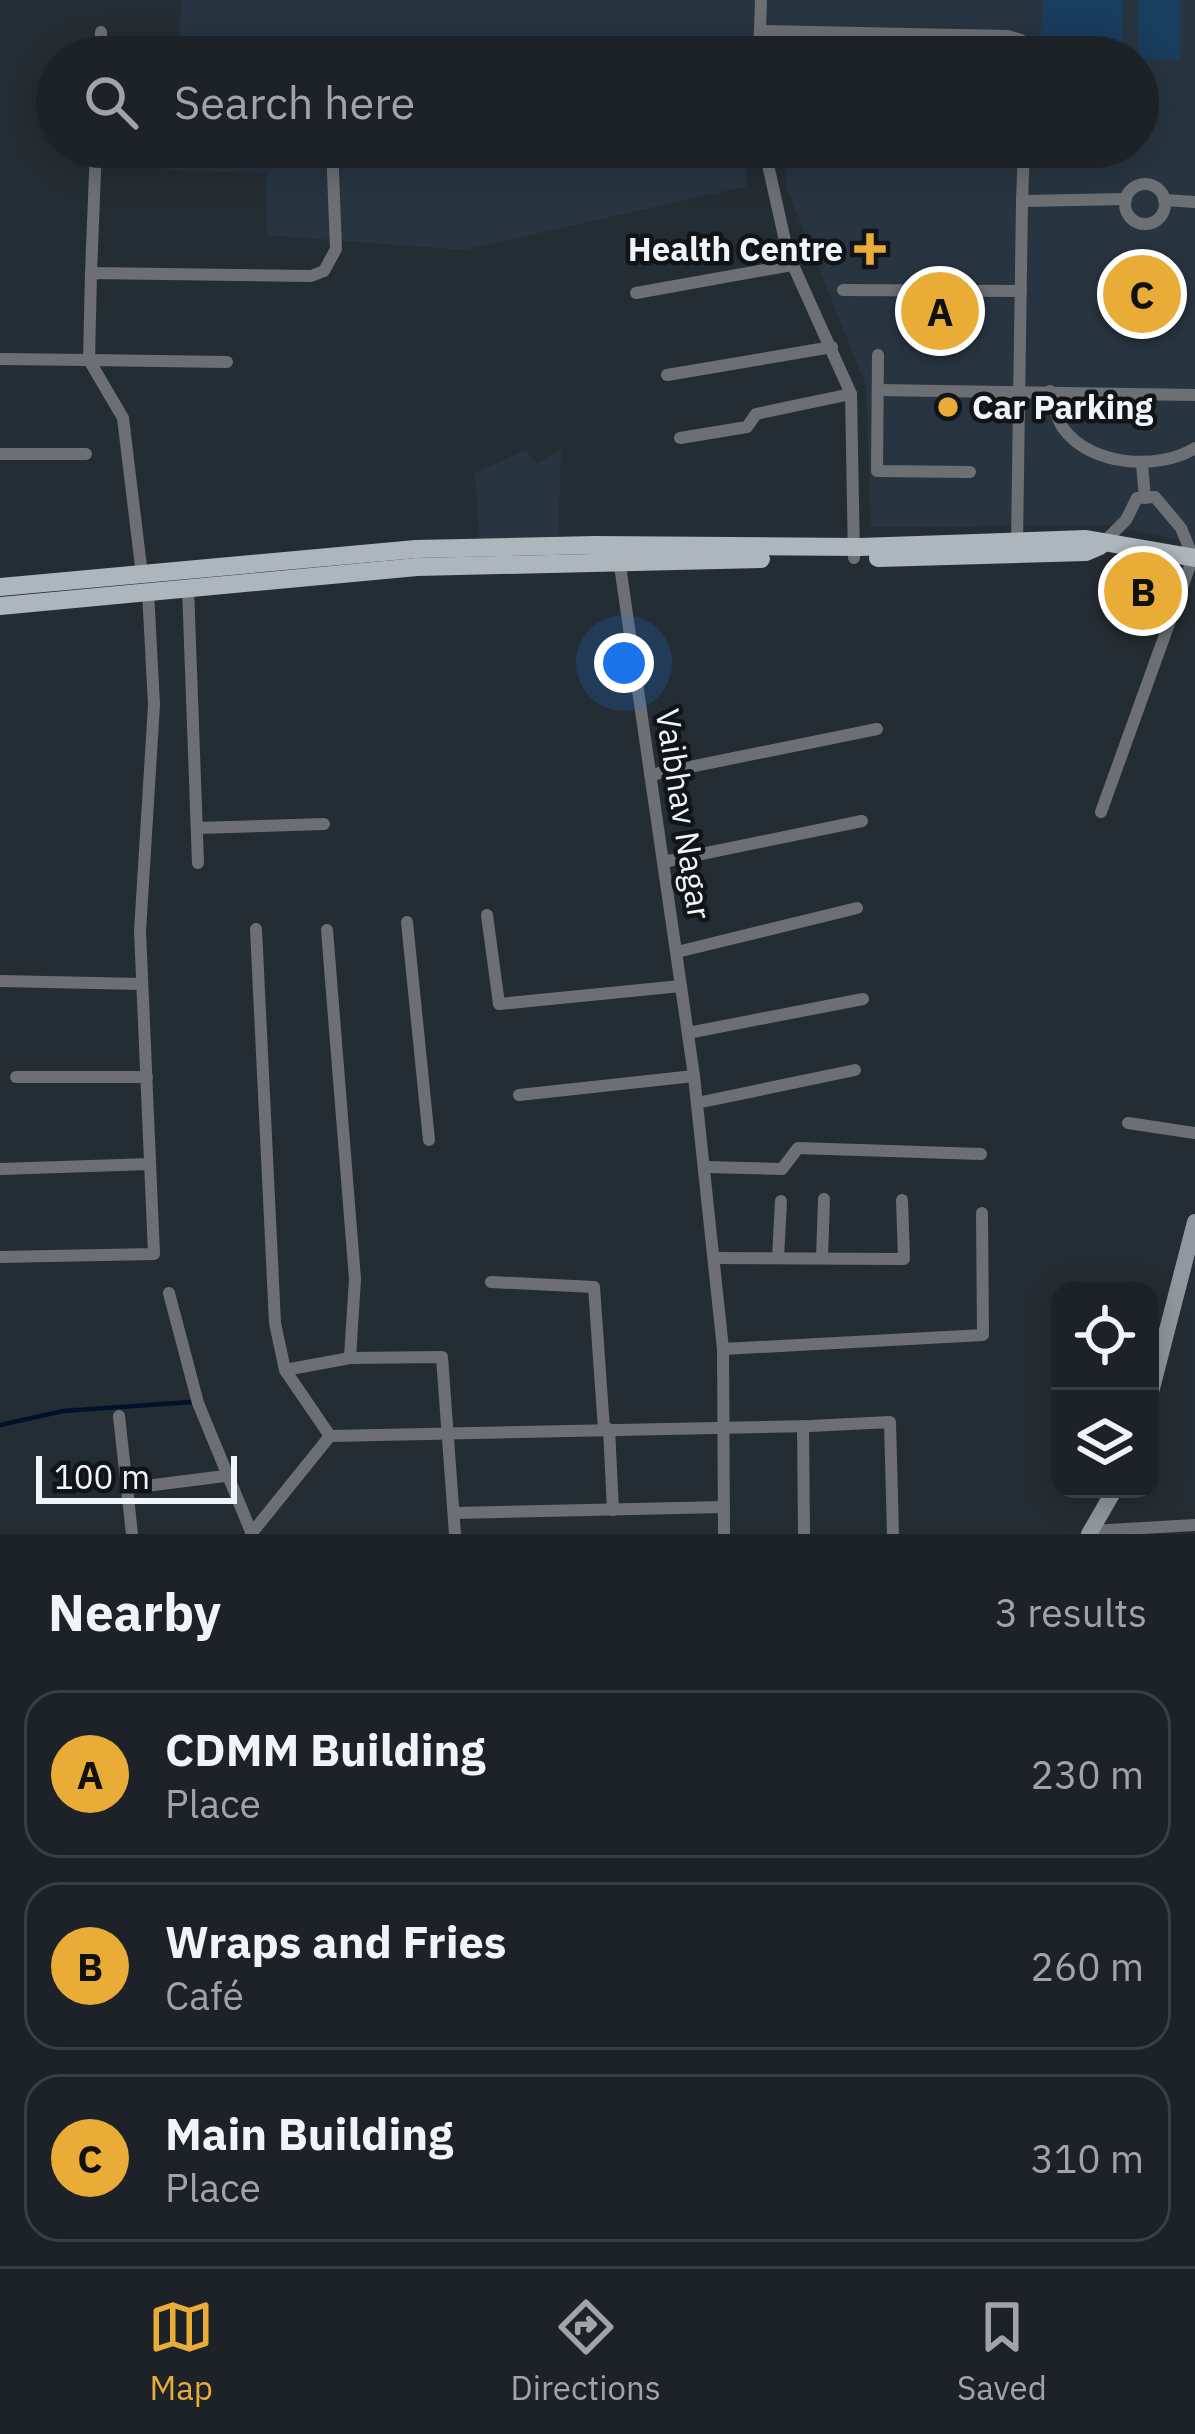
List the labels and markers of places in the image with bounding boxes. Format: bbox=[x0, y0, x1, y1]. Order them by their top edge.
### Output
place label: Health Centre bbox=[628, 227, 843, 270]
marker: Health Centre bbox=[854, 233, 886, 265]
pin: C bbox=[1103, 249, 1181, 339]
pin: A bbox=[901, 266, 979, 356]
place label: Car Parking bbox=[972, 385, 1154, 428]
marker: Car Parking bbox=[935, 394, 961, 420]
pin: B bbox=[1104, 546, 1182, 636]

